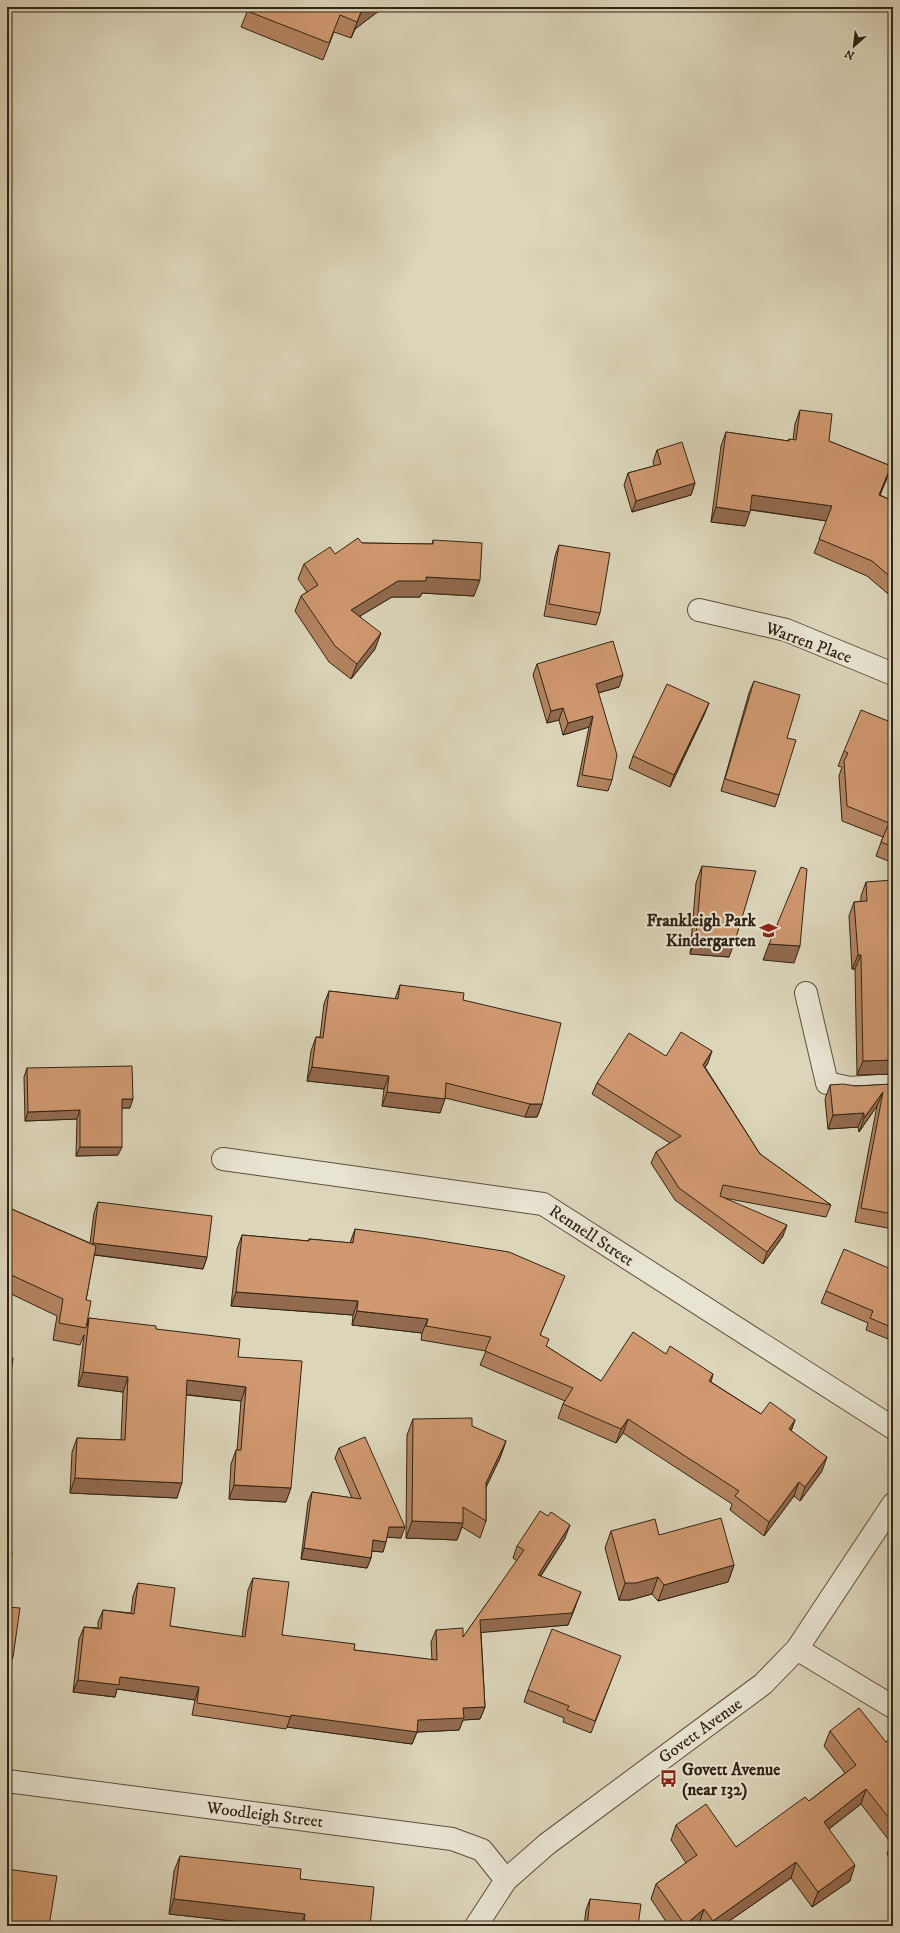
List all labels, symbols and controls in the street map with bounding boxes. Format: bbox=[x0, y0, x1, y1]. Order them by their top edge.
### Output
north arrow bbox=[834, 26, 874, 66]
text: N bbox=[843, 46, 857, 62]
street label: Warren Place bbox=[761, 617, 855, 669]
place label: Frankleigh Park Kindergarten bbox=[646, 910, 757, 952]
school or university icon: Frankleigh Park Kindergarten bbox=[759, 920, 779, 940]
street label: Rennell Street bbox=[545, 1200, 639, 1272]
street label: Govett Avenue bbox=[654, 1693, 747, 1769]
place label: Govett Avenue (near 132) bbox=[682, 1759, 780, 1801]
bus stop icon: Govett Avenue (near 132) bbox=[659, 1769, 679, 1789]
street label: Woodleigh Street bbox=[204, 1797, 325, 1833]

